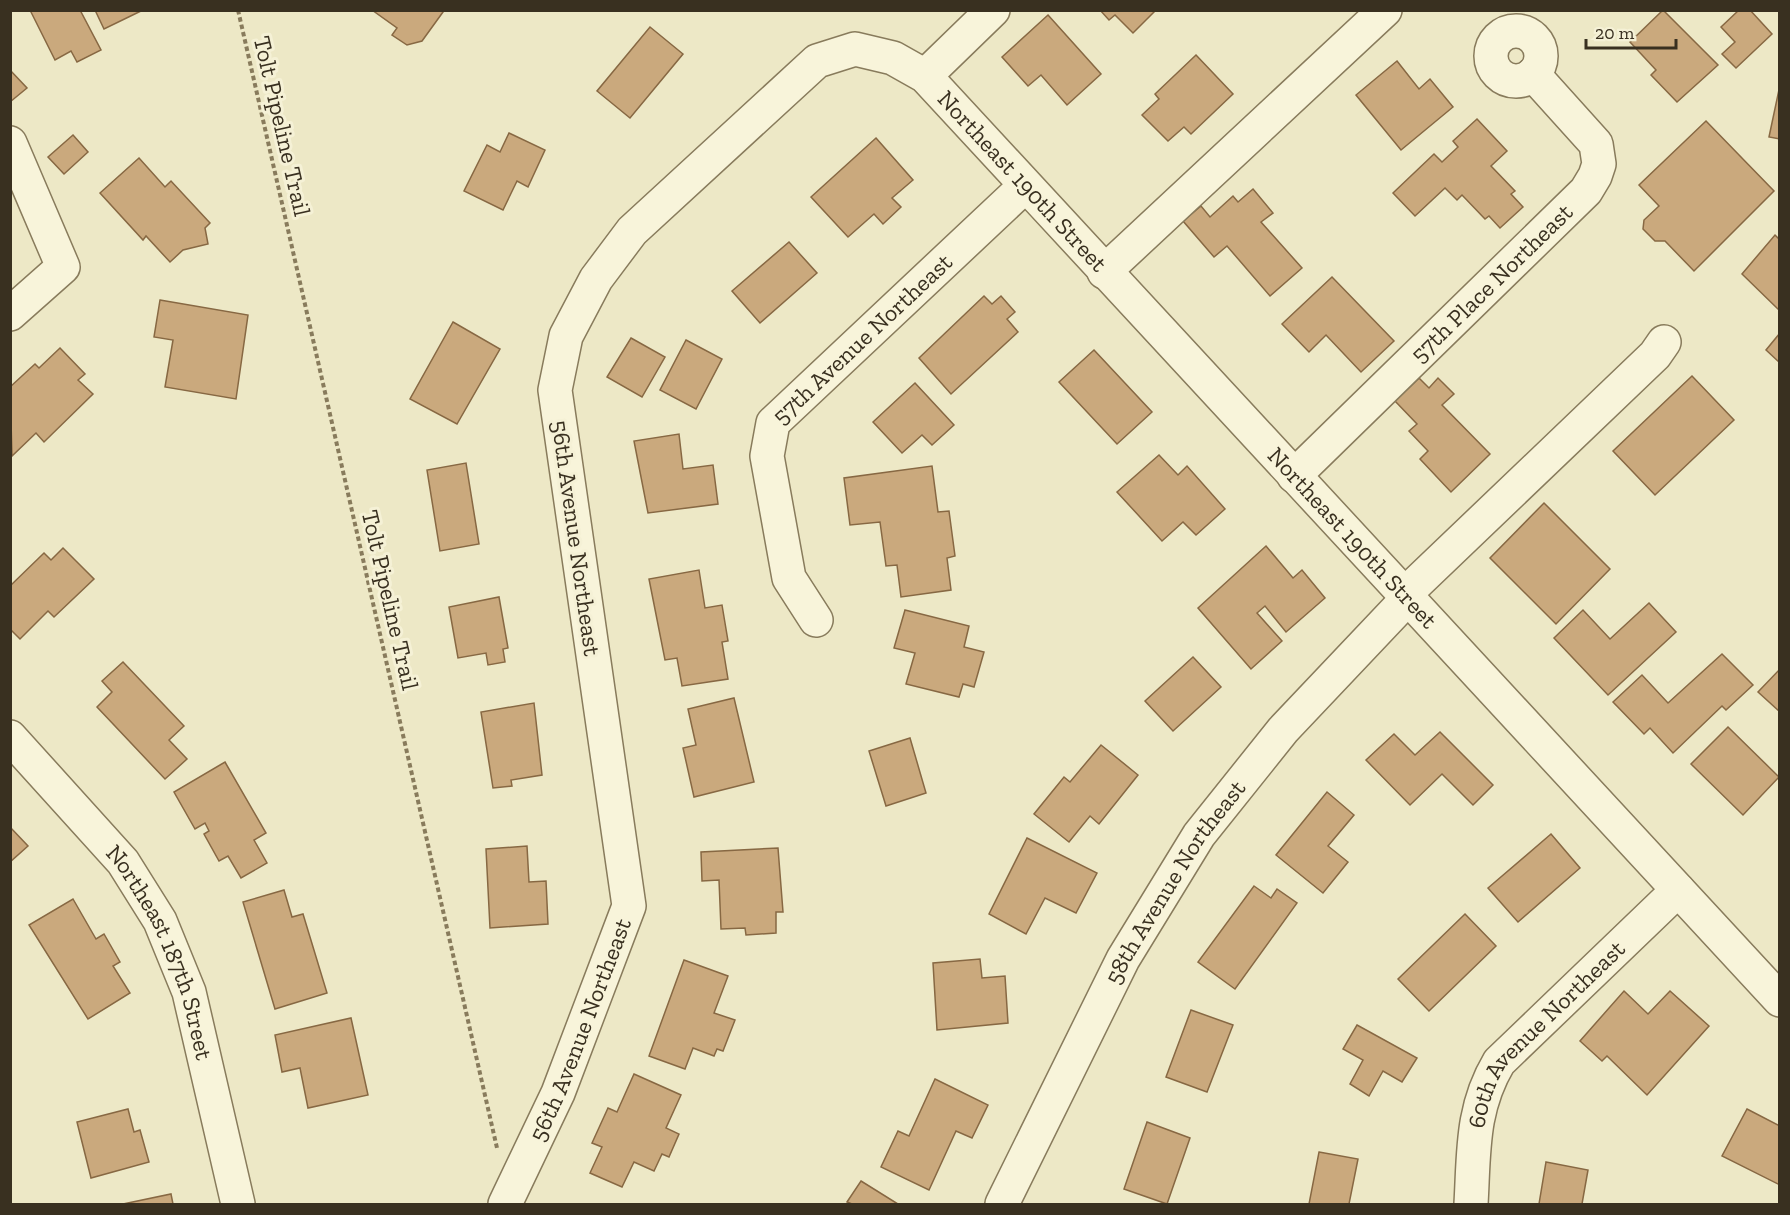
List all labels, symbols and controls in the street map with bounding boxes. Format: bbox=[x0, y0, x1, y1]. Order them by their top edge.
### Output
scale bar bbox=[1586, 12, 1676, 50]
text: 20 m bbox=[1595, 22, 1635, 44]
street label: Tolt Pipeline Trail bbox=[248, 33, 317, 219]
street label: Northeast 190th Street bbox=[932, 84, 1114, 278]
street label: 57th Place Northeast bbox=[1404, 197, 1578, 368]
street label: 57th Avenue Northeast bbox=[766, 247, 958, 430]
street label: 56th Avenue Northeast bbox=[546, 418, 607, 658]
street label: Northeast 190th Street bbox=[1262, 441, 1444, 634]
street label: Tolt Pipeline Trail bbox=[356, 507, 425, 693]
street label: 58th Avenue Northeast bbox=[1098, 774, 1251, 989]
street label: Northeast 187th Street bbox=[100, 838, 219, 1063]
street label: 56th Avenue Northeast bbox=[522, 914, 637, 1146]
street label: 60th Avenue Northeast bbox=[1461, 934, 1631, 1130]

